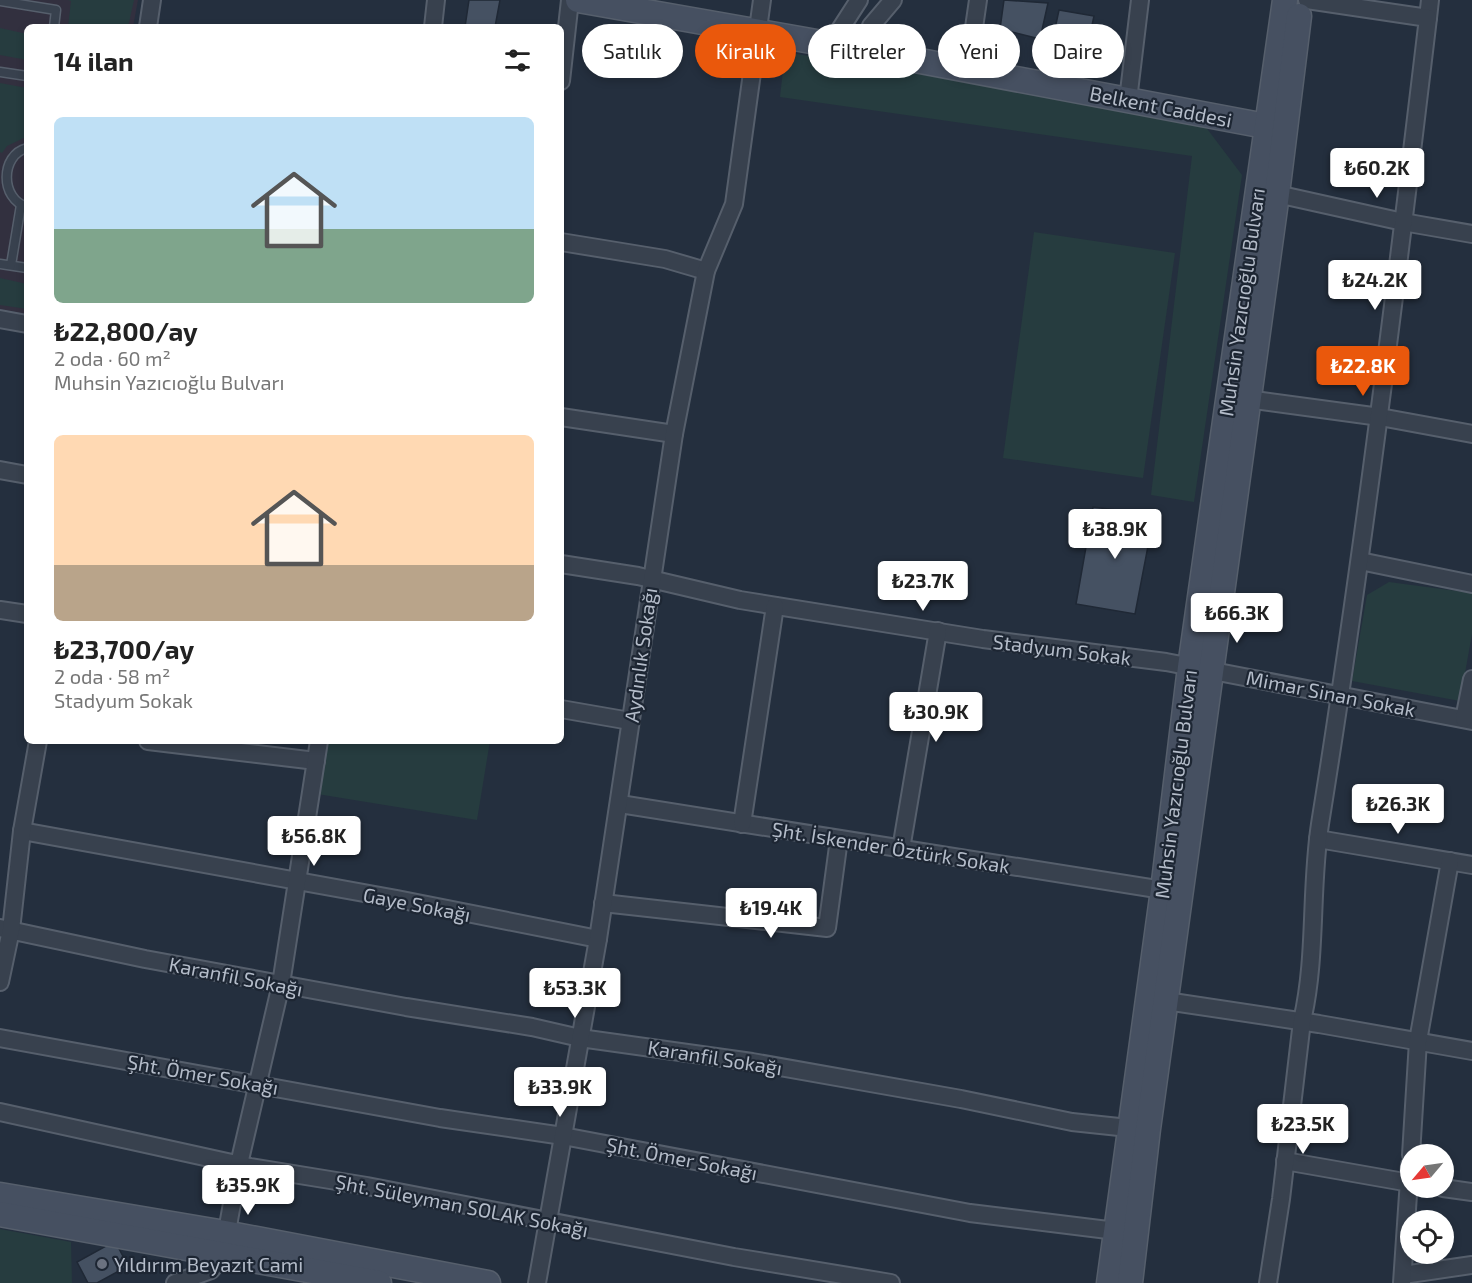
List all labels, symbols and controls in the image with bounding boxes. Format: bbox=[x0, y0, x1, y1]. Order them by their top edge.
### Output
chip: Satılık bbox=[582, 24, 683, 78]
chip: Kiralık bbox=[695, 24, 796, 78]
chip: Filtreler bbox=[808, 24, 926, 78]
chip: Yeni bbox=[938, 24, 1020, 78]
chip: Daire bbox=[1032, 24, 1124, 78]
icon: filters bbox=[501, 44, 534, 77]
text: 14 ilan bbox=[54, 45, 134, 76]
street label: Belkent Caddesi bbox=[1088, 80, 1234, 132]
pin: ₺60.2K bbox=[1328, 148, 1426, 199]
text: ₺60.2K bbox=[1344, 155, 1410, 179]
icon: home bbox=[240, 156, 348, 264]
street label: Muhsin Yazıcıoğlu Bulvarı bbox=[1213, 186, 1269, 418]
pin: ₺24.2K bbox=[1326, 260, 1424, 311]
text: ₺24.2K bbox=[1342, 267, 1408, 291]
text: ₺22,800/ay bbox=[54, 315, 198, 346]
text: 2 oda · 60 m² bbox=[54, 346, 171, 370]
pin: ₺22.8K bbox=[1314, 346, 1412, 397]
text: ₺22.8K bbox=[1330, 353, 1396, 377]
text: Muhsin Yazıcıoğlu Bulvarı bbox=[54, 370, 285, 394]
icon: home bbox=[240, 474, 348, 582]
pin: ₺38.9K bbox=[1066, 509, 1164, 560]
text: ₺38.9K bbox=[1082, 516, 1148, 540]
pin: ₺23.7K bbox=[874, 561, 972, 612]
text: ₺23.7K bbox=[892, 568, 954, 592]
street label: Aydınlık Sokağı bbox=[619, 586, 661, 724]
pin: ₺66.3K bbox=[1188, 593, 1286, 644]
text: ₺66.3K bbox=[1205, 600, 1269, 624]
street label: Stadyum Sokak bbox=[992, 629, 1132, 669]
text: ₺23,700/ay bbox=[54, 633, 194, 664]
text: 2 oda · 58 m² bbox=[54, 664, 170, 688]
street label: Mimar Sinan Sokak bbox=[1244, 665, 1418, 721]
street label: Muhsin Yazıcıoğlu Bulvarı bbox=[1149, 668, 1201, 900]
text: Stadyum Sokak bbox=[54, 688, 193, 712]
pin: ₺30.9K bbox=[887, 692, 985, 743]
text: ₺30.9K bbox=[903, 699, 969, 723]
pin: ₺26.3K bbox=[1349, 784, 1447, 835]
text: ₺26.3K bbox=[1366, 791, 1430, 815]
pin: ₺56.8K bbox=[265, 816, 363, 867]
street label: Şht. İskender Öztürk Sokak bbox=[770, 816, 1012, 879]
text: ₺56.8K bbox=[282, 823, 346, 847]
street label: Gaye Sokağı bbox=[361, 882, 473, 926]
pin: ₺19.4K bbox=[722, 888, 820, 939]
text: ₺19.4K bbox=[740, 895, 802, 919]
street label: Karanfil Sokağı bbox=[167, 951, 305, 1001]
pin: ₺53.3K bbox=[526, 968, 624, 1019]
text: ₺53.3K bbox=[543, 975, 607, 999]
street label: Karanfil Sokağı bbox=[646, 1035, 784, 1079]
street label: Şht. Ömer Sokağı bbox=[125, 1049, 280, 1100]
pin: ₺33.9K bbox=[511, 1067, 609, 1118]
text: ₺33.9K bbox=[528, 1074, 592, 1098]
pin: ₺23.5K bbox=[1254, 1104, 1352, 1155]
text: ₺23.5K bbox=[1271, 1111, 1335, 1135]
street label: Şht. Ömer Sokağı bbox=[604, 1132, 759, 1185]
north arrow bbox=[1400, 1144, 1454, 1198]
map controls bbox=[1400, 1144, 1454, 1264]
pin: ₺35.9K bbox=[199, 1165, 297, 1216]
street label: Şht. Süleyman SOLAK Sokağı bbox=[333, 1169, 591, 1242]
text: ₺35.9K bbox=[216, 1172, 280, 1196]
button: locate bbox=[1400, 1210, 1454, 1264]
place label: Yıldırım Beyazıt Cami bbox=[114, 1252, 303, 1276]
marker: Yıldırım Beyazıt Cami bbox=[95, 1257, 109, 1271]

